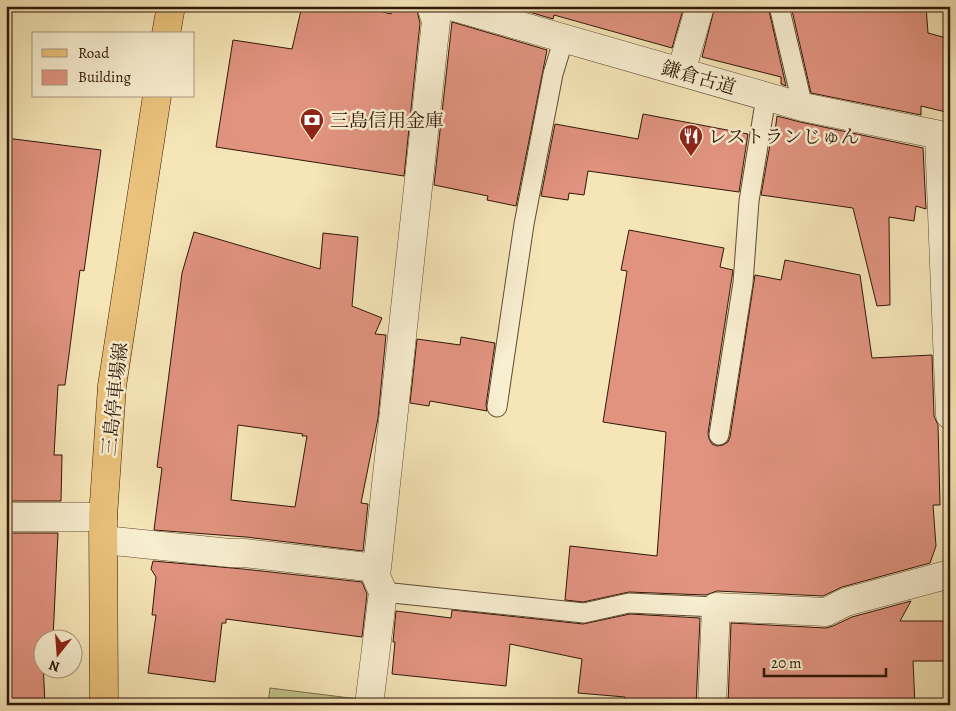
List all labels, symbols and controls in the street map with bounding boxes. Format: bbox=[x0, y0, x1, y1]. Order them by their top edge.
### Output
legend bbox=[32, 32, 195, 98]
text: Road bbox=[78, 43, 110, 63]
street label: 鎌倉古道 bbox=[659, 55, 739, 101]
text: Building bbox=[78, 67, 131, 87]
bank icon: 三島信用金庫 bbox=[299, 107, 325, 141]
place label: 三島信用金庫 bbox=[330, 108, 444, 134]
restaurant icon: レストランじゅん bbox=[678, 123, 704, 157]
place label: レストランじゅん bbox=[708, 124, 859, 150]
street label: 三島停車場線 bbox=[96, 341, 134, 457]
north arrow bbox=[32, 628, 82, 678]
scale bar bbox=[764, 646, 886, 678]
text: 20 m bbox=[771, 653, 802, 673]
text: N bbox=[47, 655, 62, 677]

